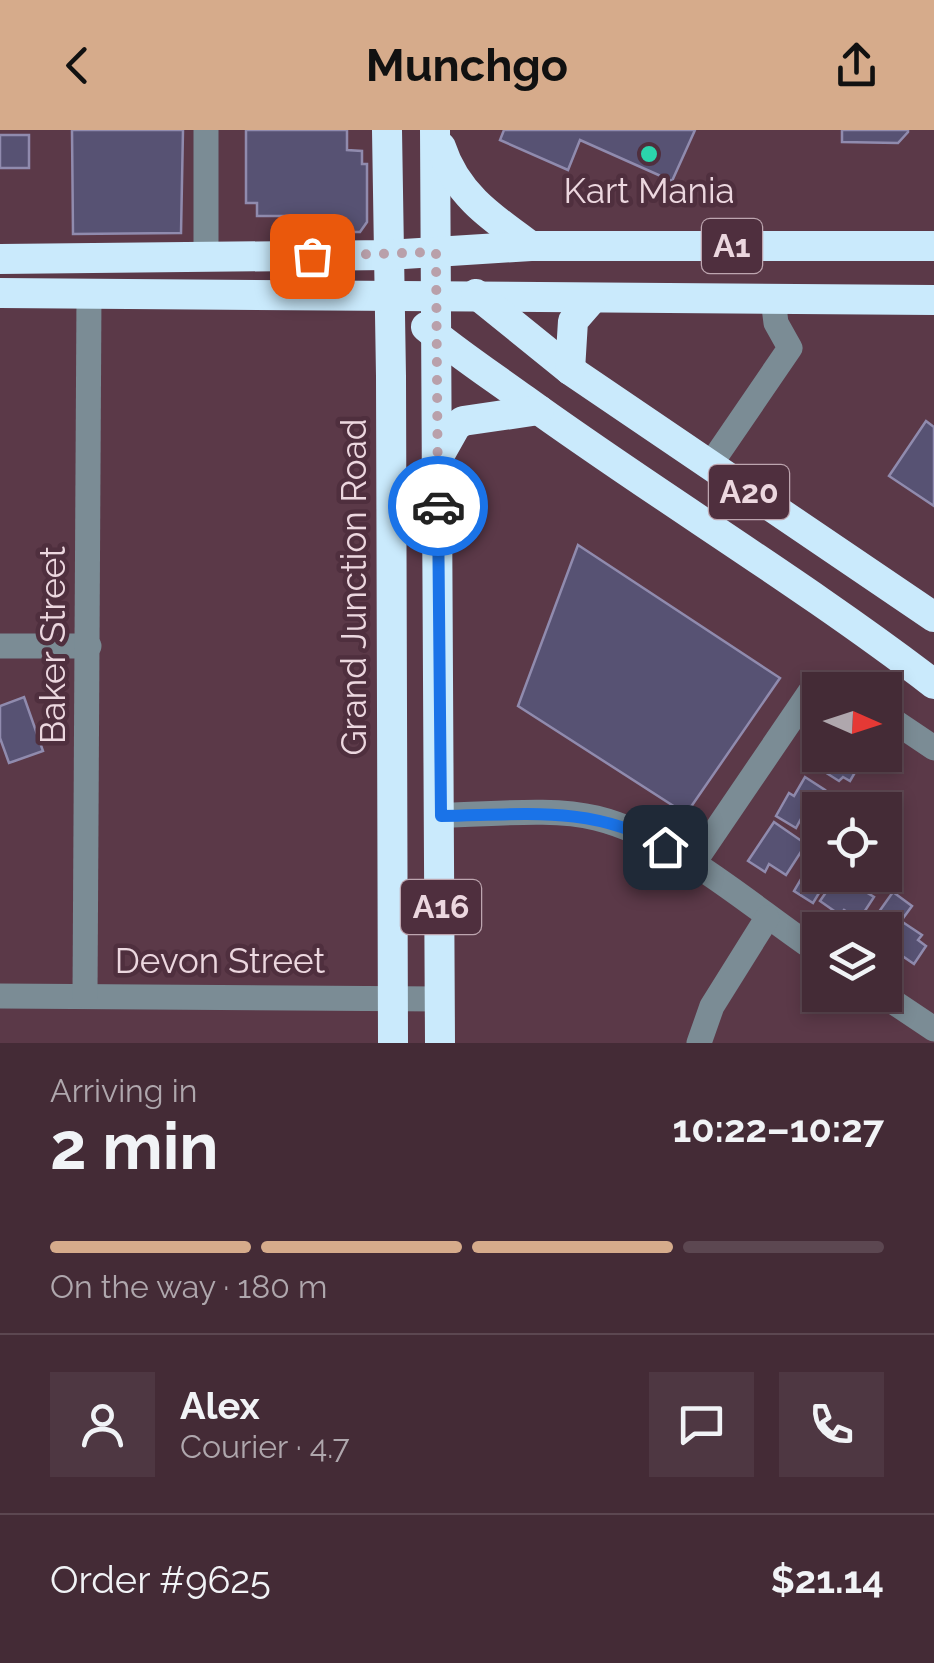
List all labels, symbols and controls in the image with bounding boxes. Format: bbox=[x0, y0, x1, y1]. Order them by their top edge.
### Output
icon: back bbox=[50, 38, 105, 93]
icon: share bbox=[829, 38, 884, 93]
text: Munchgo bbox=[366, 39, 568, 92]
marker: Kart Mania bbox=[638, 143, 660, 165]
place label: Kart Mania bbox=[563, 170, 735, 211]
pin bbox=[270, 214, 355, 299]
road number: A1 bbox=[702, 219, 762, 273]
icon: bag bbox=[285, 229, 340, 284]
street label: Grand Junction Road bbox=[333, 418, 374, 756]
courier bbox=[388, 456, 488, 556]
road number: A20 bbox=[709, 465, 789, 519]
icon: car bbox=[411, 479, 466, 534]
street label: Baker Street bbox=[32, 546, 73, 744]
north arrow bbox=[802, 672, 902, 772]
map controls bbox=[802, 672, 902, 1012]
button: locate bbox=[802, 792, 902, 892]
pin bbox=[623, 805, 708, 890]
icon: home bbox=[638, 820, 693, 875]
road number: A16 bbox=[401, 880, 481, 934]
button: layers bbox=[802, 912, 902, 1012]
street label: Devon Street bbox=[115, 940, 325, 981]
text: Arriving in bbox=[50, 1072, 197, 1109]
text: 10:22–10:27 bbox=[672, 1106, 884, 1151]
text: 2 min bbox=[50, 1108, 219, 1184]
text: On the way · 180 m bbox=[50, 1268, 327, 1305]
button: person bbox=[50, 1372, 155, 1477]
button: chat bbox=[649, 1372, 754, 1477]
button: phone bbox=[779, 1372, 884, 1477]
text: Alex bbox=[180, 1383, 260, 1428]
text: Courier · 4.7 bbox=[180, 1428, 350, 1465]
text: Order #9625 bbox=[50, 1557, 271, 1602]
text: $21.14 bbox=[771, 1557, 884, 1602]

